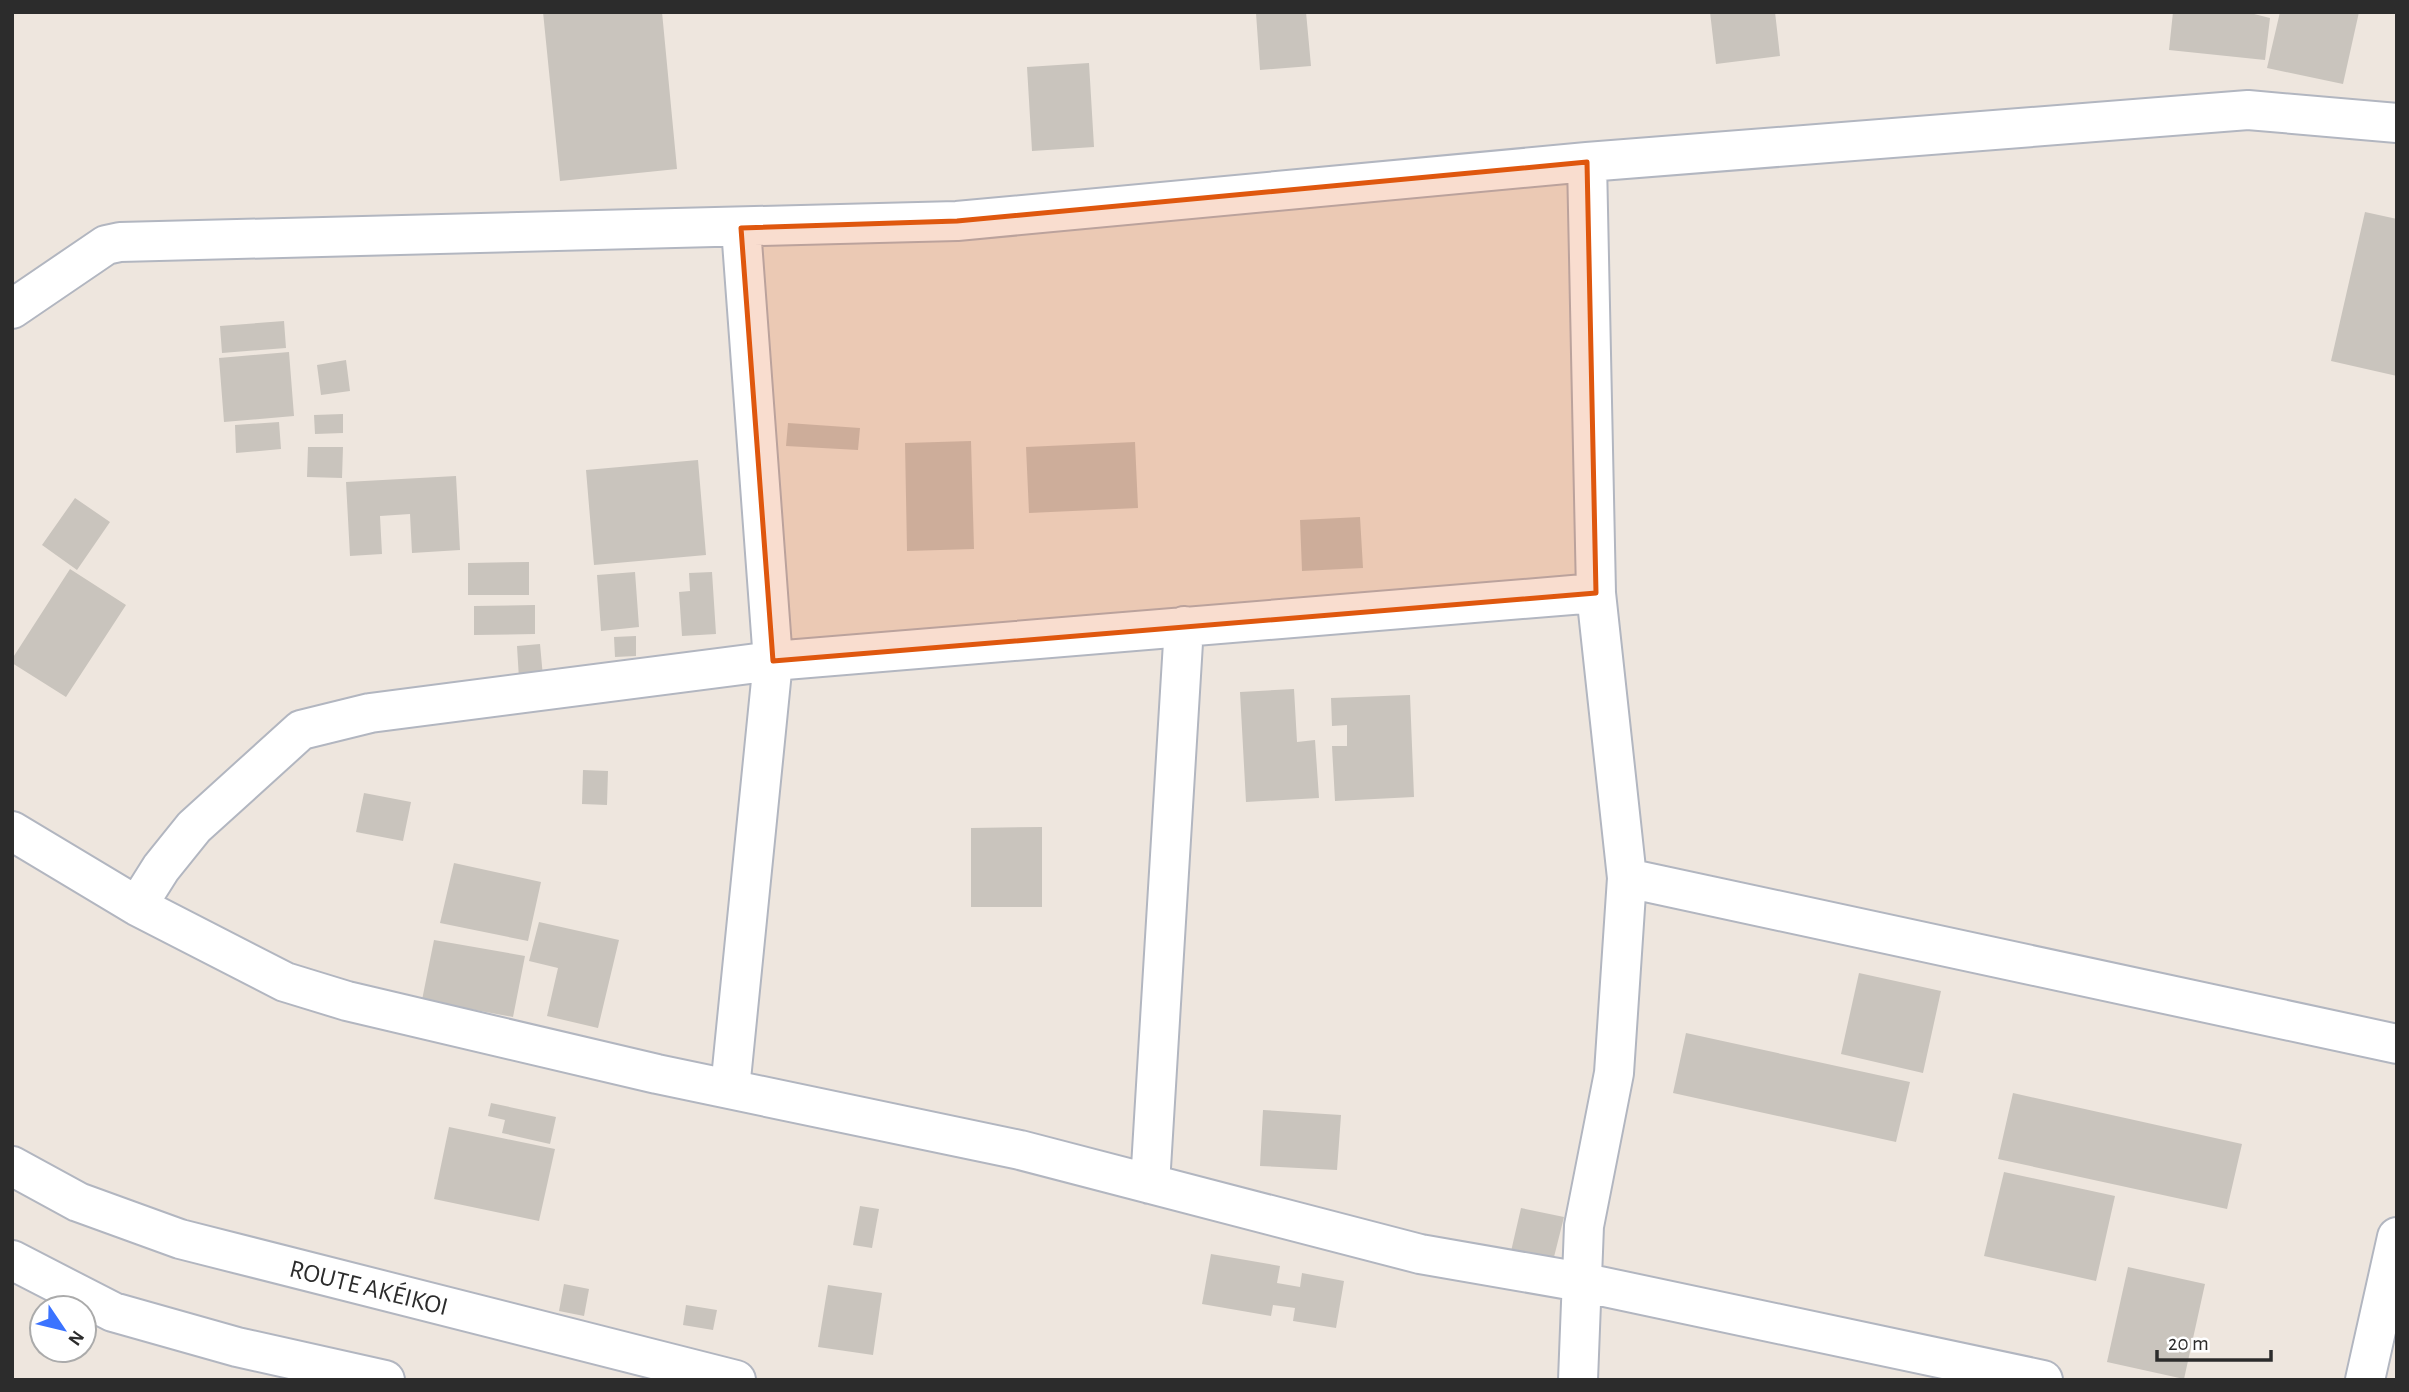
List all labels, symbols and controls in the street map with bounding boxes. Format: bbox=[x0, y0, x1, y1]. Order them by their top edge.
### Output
street label: ROUTE AKÉIKOI bbox=[287, 1254, 451, 1320]
north arrow bbox=[28, 1294, 98, 1364]
scale bar bbox=[2157, 1318, 2271, 1362]
text: N bbox=[64, 1327, 87, 1349]
text: 20 m bbox=[2168, 1333, 2209, 1354]

